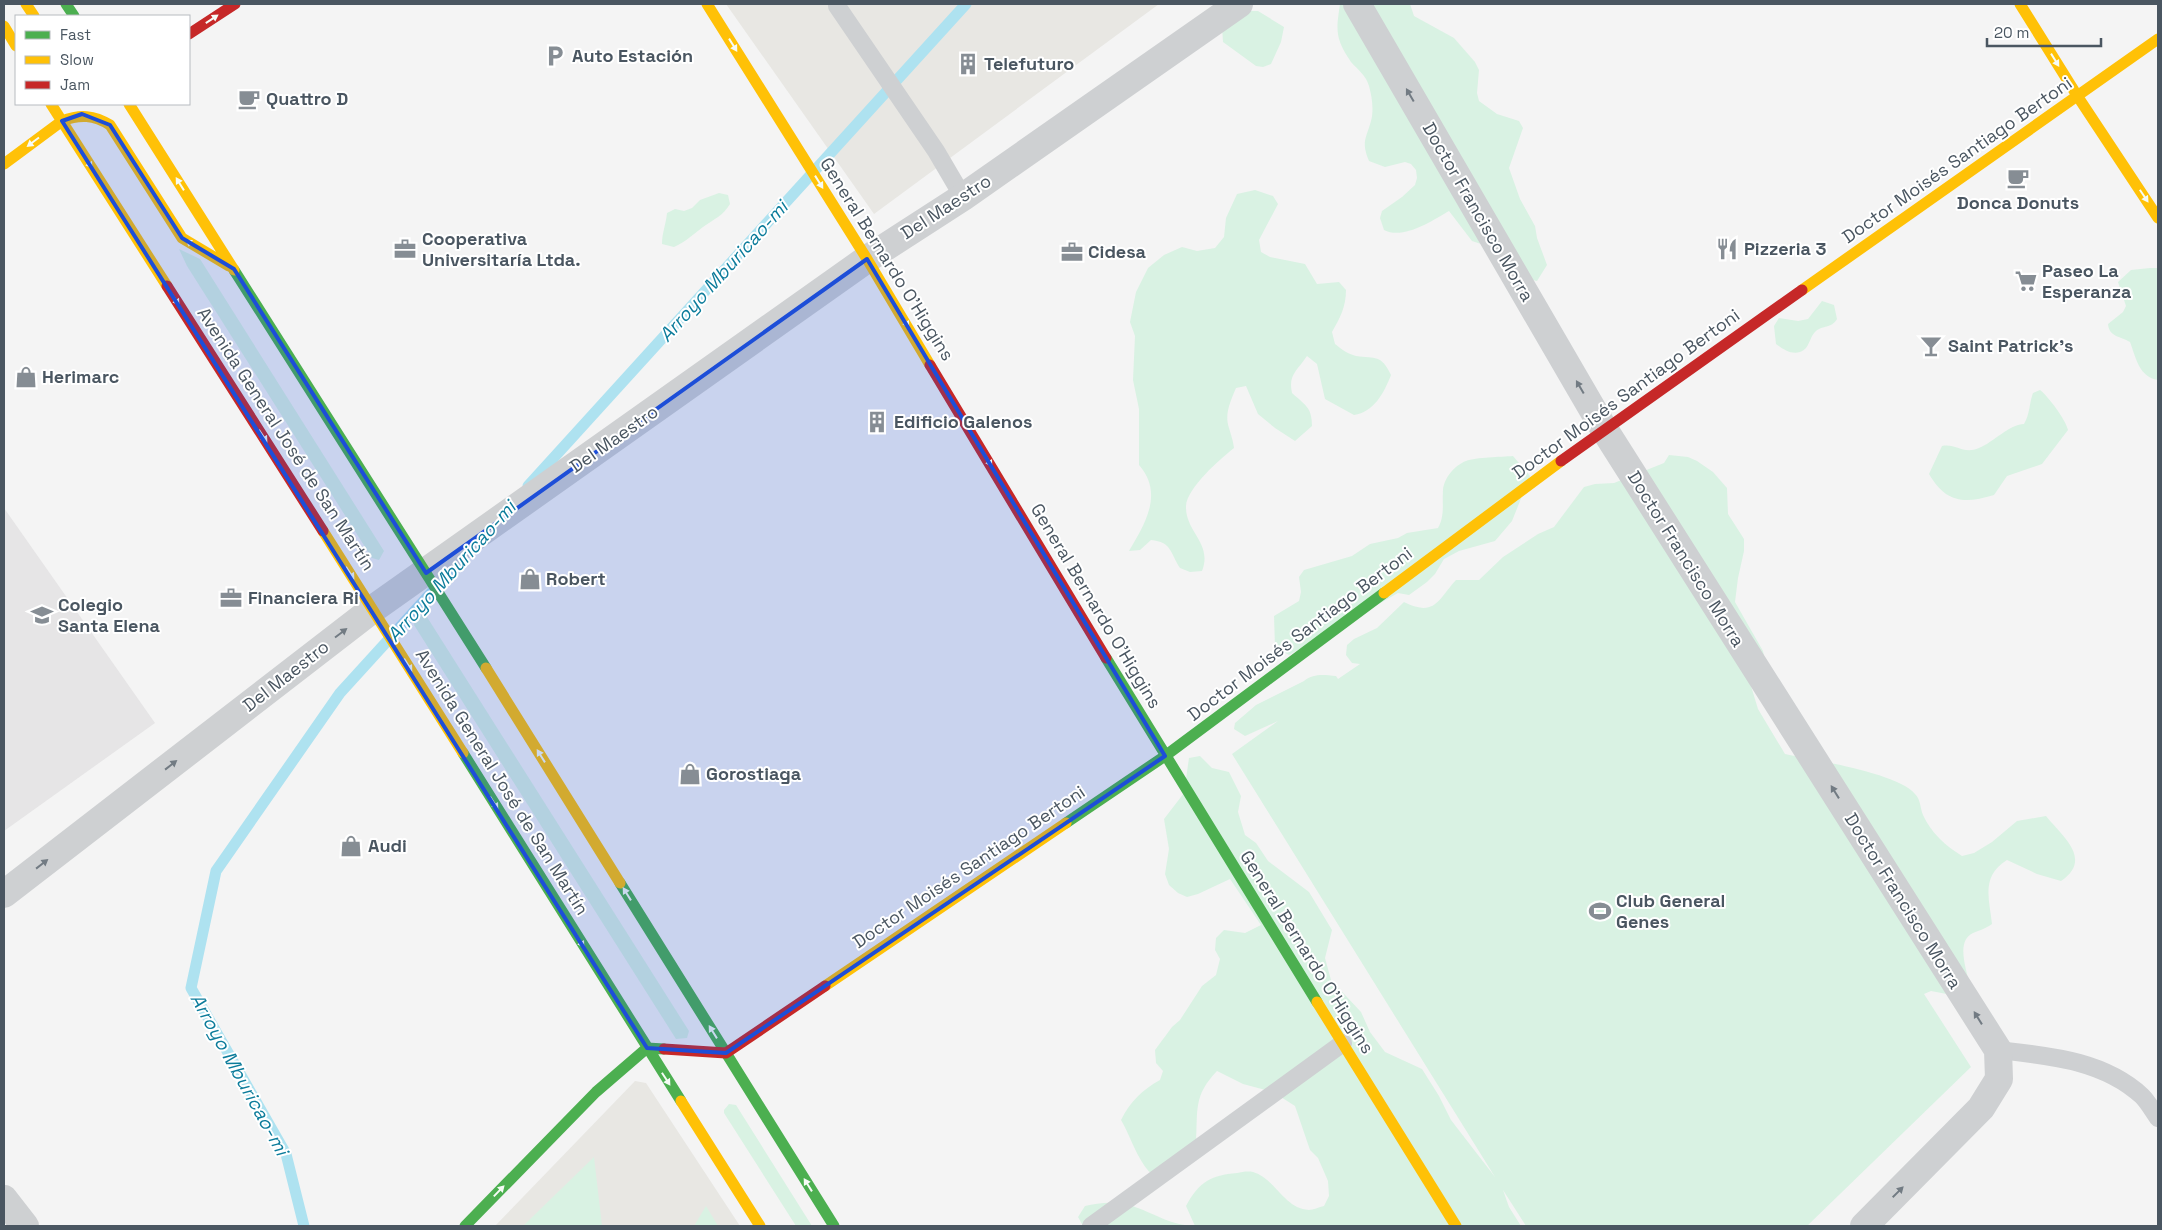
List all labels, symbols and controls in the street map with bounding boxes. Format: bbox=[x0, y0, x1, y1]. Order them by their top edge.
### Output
one-way arrow bbox=[205, 14, 218, 24]
legend bbox=[15, 15, 190, 105]
scale bar bbox=[1987, 15, 2101, 47]
text: 20 m bbox=[1994, 23, 2029, 42]
text: Fast bbox=[60, 25, 91, 44]
one-way arrow bbox=[728, 38, 738, 52]
parking icon: Auto Estación bbox=[542, 43, 568, 69]
place label: Auto Estación bbox=[572, 44, 693, 67]
text: Slow bbox=[60, 50, 94, 69]
building icon: Telefuturo bbox=[955, 51, 981, 77]
place label: Telefuturo bbox=[984, 52, 1074, 75]
one-way arrow bbox=[2051, 54, 2060, 67]
street label: Doctor Moisés Santiago Bertoni bbox=[1837, 71, 2076, 248]
text: Jam bbox=[60, 75, 90, 94]
cafe icon: Quattro D bbox=[236, 86, 262, 112]
place label: Quattro D bbox=[266, 87, 348, 110]
one-way arrow bbox=[1406, 88, 1414, 103]
street label: Doctor Francisco Morra bbox=[1418, 118, 1539, 305]
one-way arrow bbox=[27, 137, 40, 148]
street label: General Bernardo O'Higgins bbox=[815, 153, 960, 365]
one-way arrow bbox=[83, 155, 93, 168]
cafe icon: Donca Donuts bbox=[2005, 165, 2031, 191]
street label: Del Maestro bbox=[896, 169, 995, 244]
one-way arrow bbox=[815, 176, 824, 189]
one-way arrow bbox=[175, 177, 185, 190]
one-way arrow bbox=[2139, 190, 2149, 203]
place label: Donca Donuts bbox=[1957, 191, 2079, 214]
water label: Arroyo Mburicao-mi bbox=[653, 194, 795, 347]
place label: Cooperativa Universitaría Ltda. bbox=[422, 227, 581, 271]
office icon: Cooperativa Universitaría Ltda. bbox=[392, 236, 418, 262]
restaurant icon: Pizzeria 3 bbox=[1714, 236, 1740, 262]
place label: Pizzeria 3 bbox=[1744, 237, 1826, 260]
office icon: Cidesa bbox=[1059, 239, 1085, 265]
one-way arrow bbox=[186, 240, 199, 249]
place label: Cidesa bbox=[1088, 240, 1147, 263]
place label: Paseo La Esperanza bbox=[2042, 259, 2132, 303]
supermarket icon: Paseo La Esperanza bbox=[2013, 268, 2039, 294]
one-way arrow bbox=[171, 292, 180, 305]
street label: Avenida General José de San Martín bbox=[192, 303, 380, 575]
street label: Doctor Moisés Santiago Bertoni bbox=[1508, 303, 1744, 484]
one-way arrow bbox=[900, 314, 909, 327]
bar icon: Saint Patrick's bbox=[1918, 333, 1944, 359]
place label: Saint Patrick's bbox=[1948, 334, 2074, 357]
shop icon: Herimarc bbox=[13, 364, 39, 390]
place label: Herimarc bbox=[42, 365, 119, 388]
one-way arrow bbox=[1575, 381, 1584, 394]
street label: Del Maestro bbox=[565, 400, 663, 478]
building icon: Edificio Galenos bbox=[864, 409, 890, 435]
place label: Edificio Galenos bbox=[894, 410, 1032, 433]
one-way arrow bbox=[258, 429, 267, 442]
one-way arrow bbox=[984, 454, 993, 467]
street label: Doctor Francisco Morra bbox=[1623, 467, 1750, 651]
water label: Arroyo Mburicao-mi bbox=[381, 494, 523, 647]
street label: General Bernardo O'Higgins bbox=[1026, 499, 1167, 712]
street label: Doctor Moisés Santiago Bertoni bbox=[1183, 542, 1417, 726]
one-way arrow bbox=[345, 566, 355, 579]
shop icon: Robert bbox=[517, 566, 543, 592]
place label: Robert bbox=[546, 567, 606, 590]
office icon: Financiera Ri bbox=[218, 585, 244, 611]
place label: Financiera Ri bbox=[248, 586, 359, 609]
place label: Colegio Santa Elena bbox=[58, 593, 161, 637]
school or university icon: Colegio Santa Elena bbox=[29, 602, 55, 628]
one-way arrow bbox=[334, 628, 347, 639]
street label: Del Maestro bbox=[238, 635, 333, 716]
street label: Avenida General José de San Martín bbox=[411, 644, 594, 919]
one-way arrow bbox=[404, 659, 413, 672]
one-way arrow bbox=[536, 750, 545, 763]
one-way arrow bbox=[164, 759, 177, 770]
shop icon: Gorostiaga bbox=[677, 761, 703, 787]
place label: Gorostiaga bbox=[706, 762, 802, 785]
street label: Doctor Moisés Santiago Bertoni bbox=[848, 780, 1089, 953]
one-way arrow bbox=[1830, 786, 1839, 799]
one-way arrow bbox=[490, 797, 499, 810]
street label: Doctor Francisco Morra bbox=[1840, 809, 1967, 993]
shop icon: Audi bbox=[338, 833, 364, 859]
place label: Audi bbox=[368, 834, 407, 857]
street label: General Bernardo O'Higgins bbox=[1235, 846, 1380, 1058]
one-way arrow bbox=[35, 859, 49, 869]
one-way arrow bbox=[622, 888, 631, 901]
place label: Club General Genes bbox=[1616, 889, 1725, 933]
sports icon: Club General Genes bbox=[1587, 898, 1613, 924]
one-way arrow bbox=[576, 935, 585, 948]
water label: Arroyo Mburicao-mi bbox=[185, 989, 296, 1162]
one-way arrow bbox=[1973, 1011, 1983, 1025]
one-way arrow bbox=[708, 1026, 717, 1039]
one-way arrow bbox=[662, 1072, 671, 1085]
one-way arrow bbox=[804, 1178, 813, 1192]
one-way arrow bbox=[493, 1186, 505, 1198]
one-way arrow bbox=[1892, 1186, 1904, 1198]

